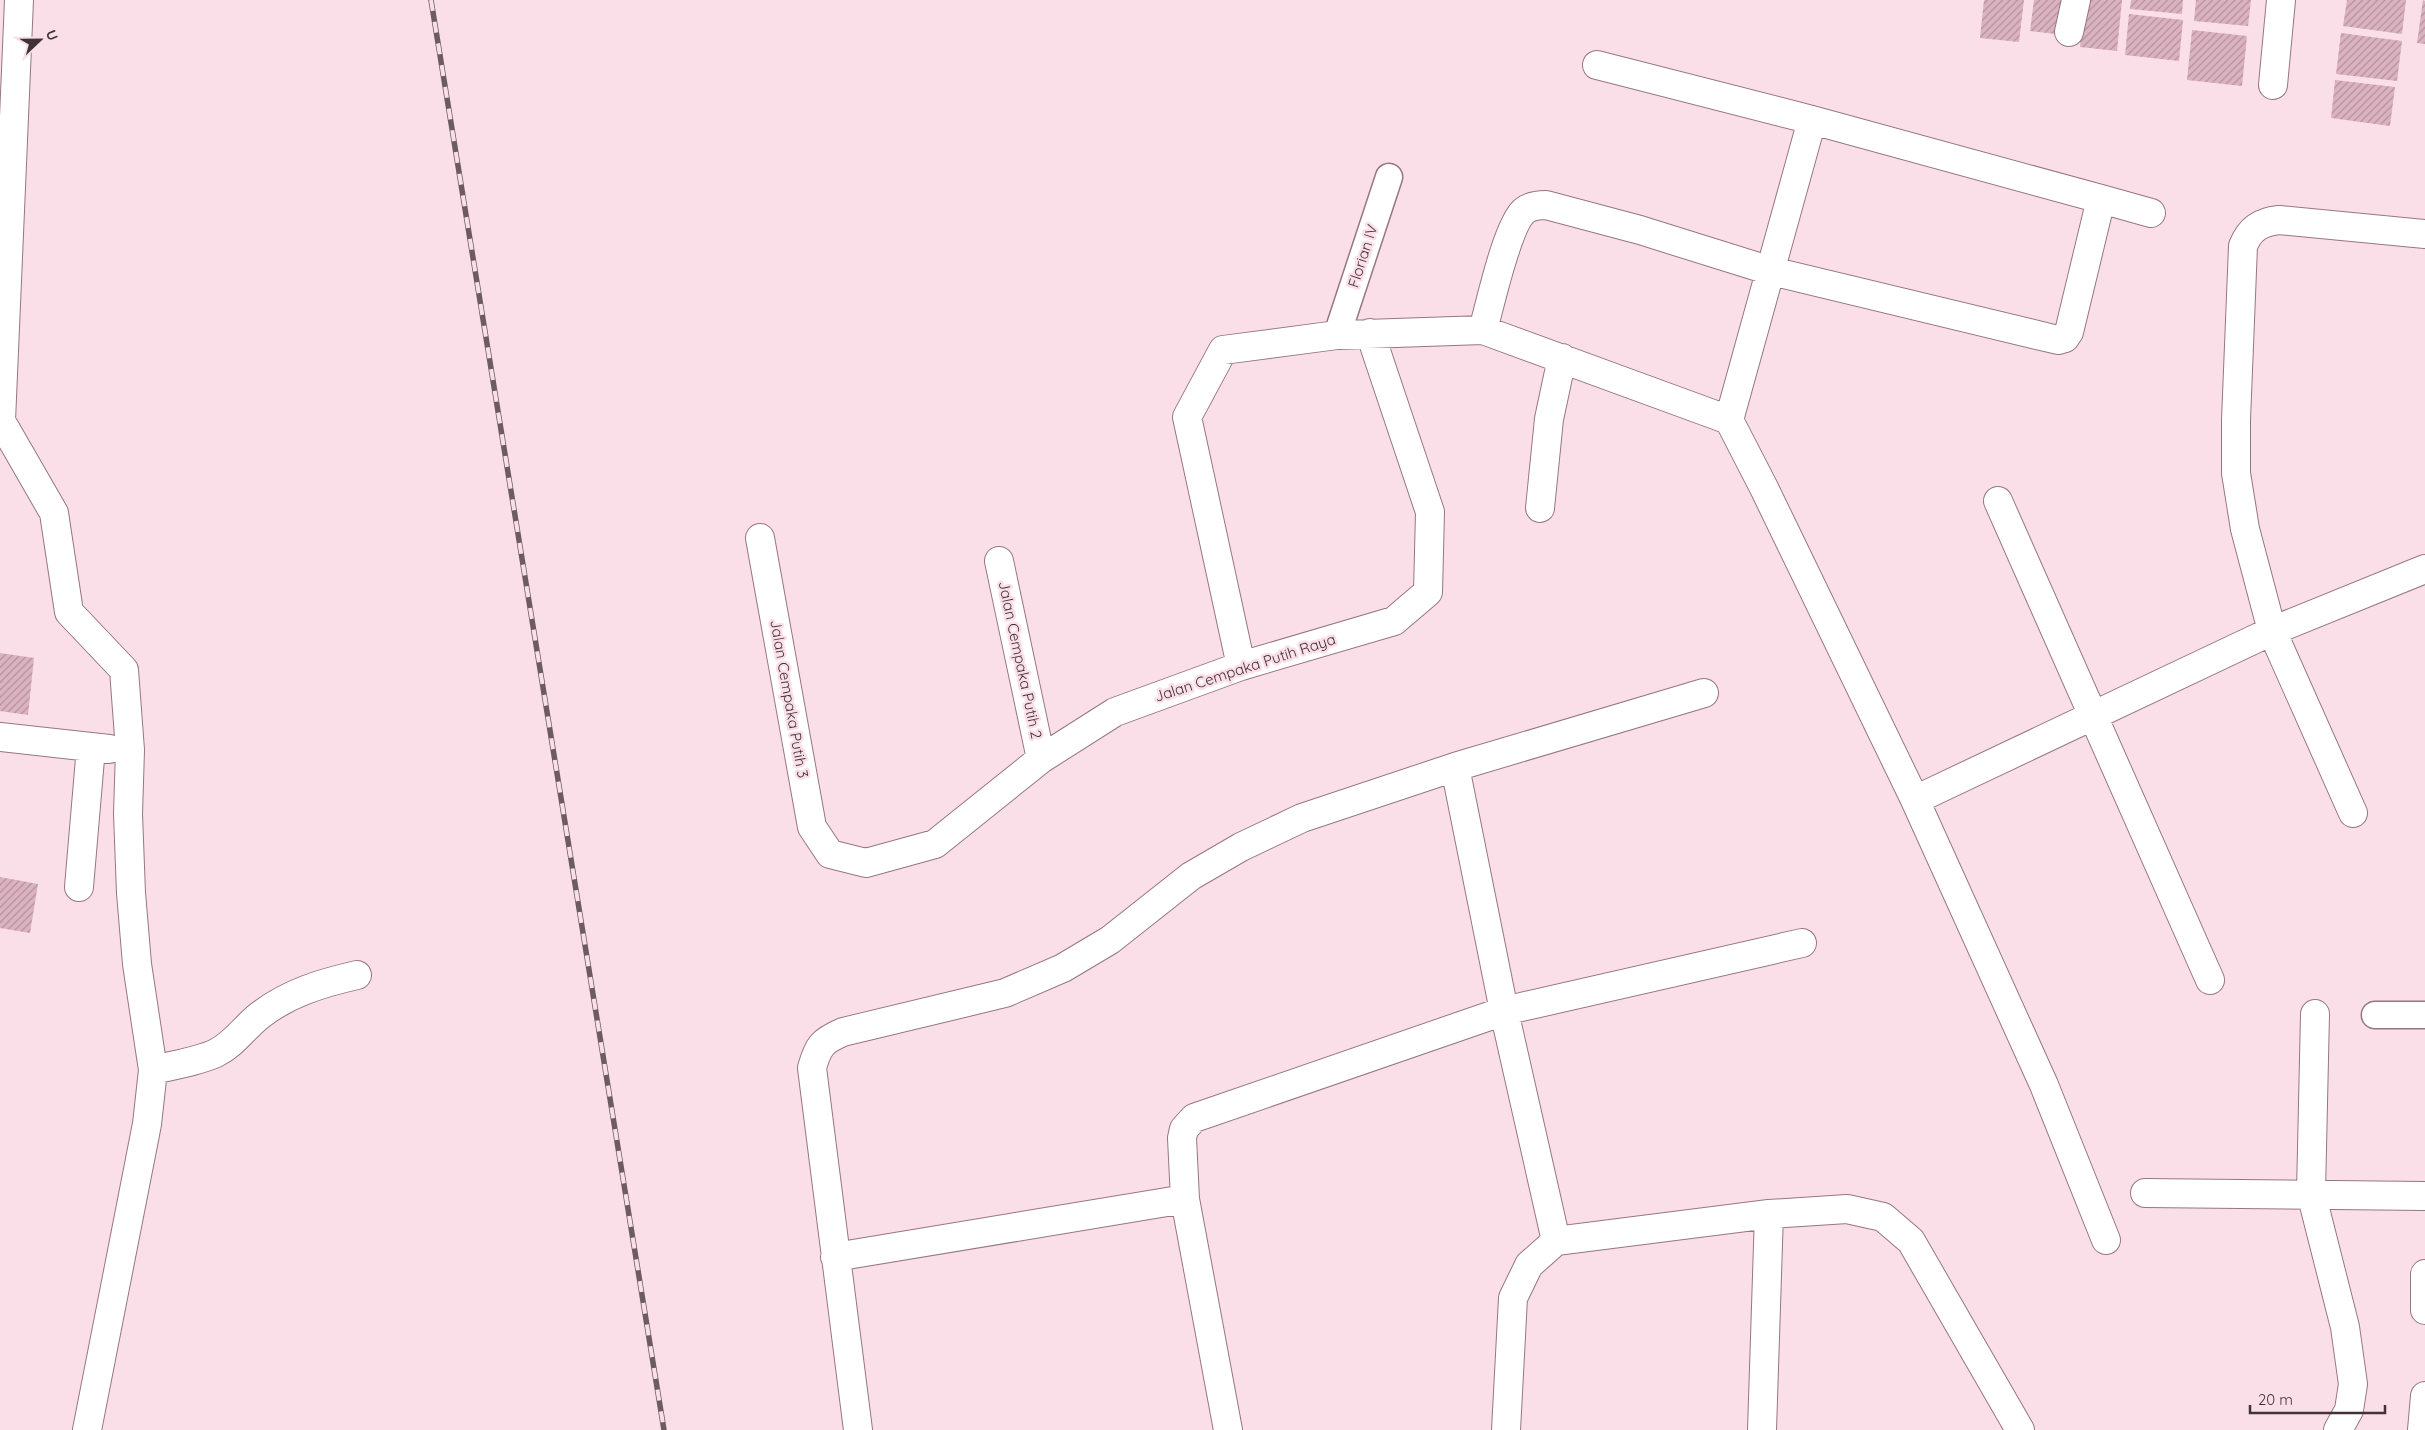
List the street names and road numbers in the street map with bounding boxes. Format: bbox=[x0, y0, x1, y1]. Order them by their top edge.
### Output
street label: Florian IV bbox=[1343, 222, 1382, 290]
street label: Jalan Cempaka Putih 2 bbox=[994, 579, 1047, 741]
street label: Jalan Cempaka Putih 3 bbox=[766, 618, 813, 780]
street label: Jalan Cempaka Putih Raya bbox=[1152, 629, 1338, 706]

